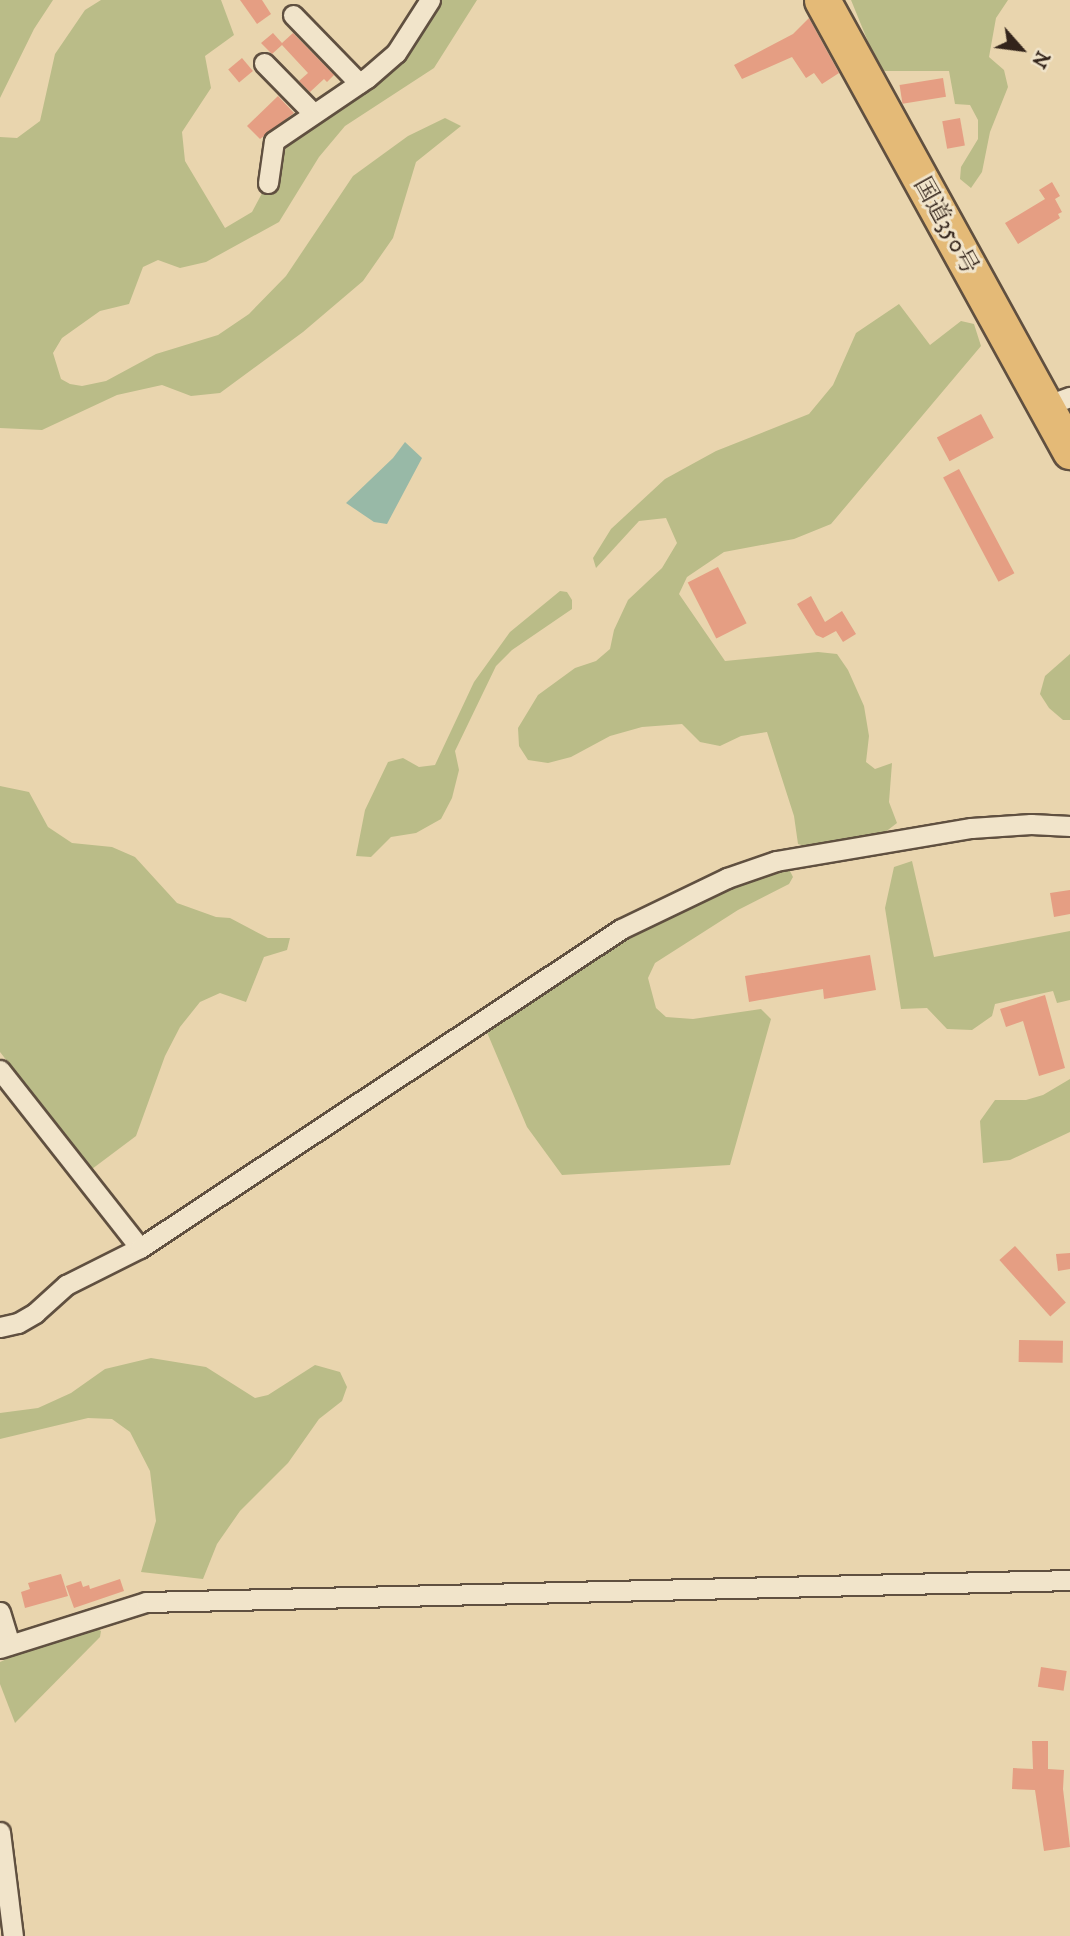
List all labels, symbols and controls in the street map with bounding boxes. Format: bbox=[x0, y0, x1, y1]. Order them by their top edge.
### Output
north arrow bbox=[986, 14, 1056, 84]
text: N bbox=[1026, 47, 1054, 71]
street label: 国道350号 bbox=[907, 173, 983, 279]

